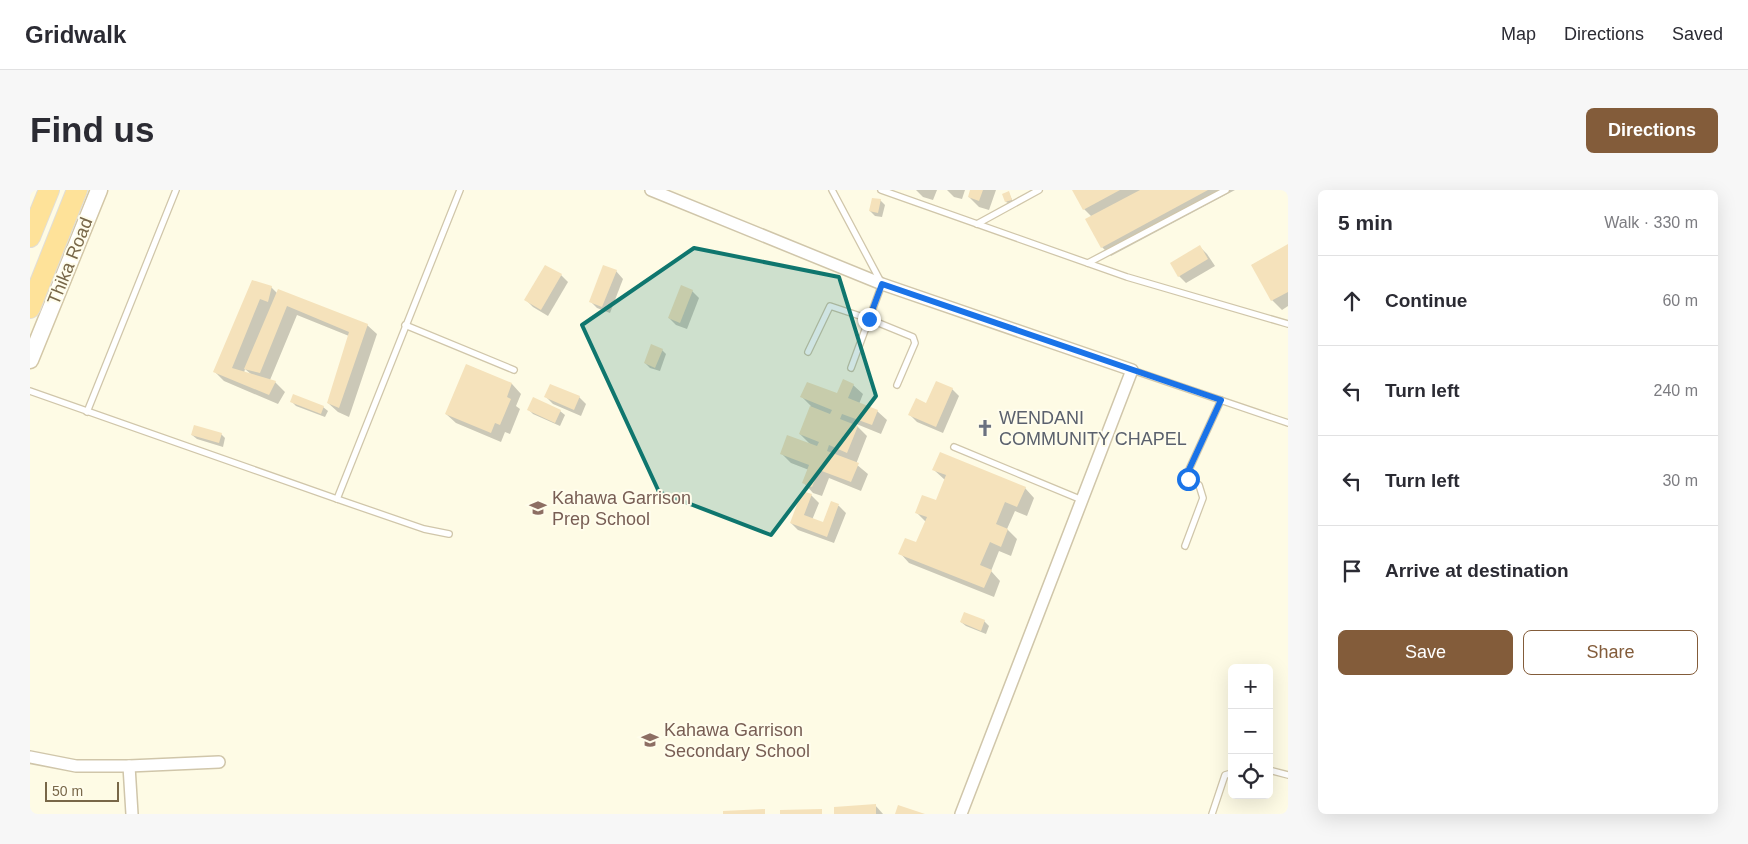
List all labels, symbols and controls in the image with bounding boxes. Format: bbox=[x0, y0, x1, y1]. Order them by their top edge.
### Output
text: Gridwalk bbox=[25, 21, 126, 48]
text: Map bbox=[1501, 24, 1536, 44]
text: Directions bbox=[1564, 24, 1644, 44]
text: Saved bbox=[1672, 24, 1723, 44]
button: Directions bbox=[1586, 108, 1718, 153]
text: Find us bbox=[30, 110, 154, 149]
text: 5 min bbox=[1338, 211, 1393, 234]
text: Walk · 330 m bbox=[1604, 214, 1698, 231]
street label: Thika Road bbox=[43, 215, 97, 307]
icon: ahead bbox=[1338, 287, 1366, 315]
text: Continue bbox=[1385, 290, 1467, 311]
text: 60 m bbox=[1662, 292, 1698, 309]
route end bbox=[858, 308, 881, 331]
icon: left bbox=[1338, 377, 1366, 405]
text: Turn left bbox=[1385, 380, 1460, 401]
text: 240 m bbox=[1654, 382, 1698, 399]
place label: WENDANI COMMUNITY CHAPEL bbox=[999, 408, 1187, 449]
church icon: WENDANI COMMUNITY CHAPEL bbox=[975, 418, 995, 438]
icon: left bbox=[1338, 467, 1366, 495]
route start bbox=[1177, 468, 1200, 491]
text: Turn left bbox=[1385, 470, 1460, 491]
text: 30 m bbox=[1662, 472, 1698, 489]
place label: Kahawa Garrison Prep School bbox=[552, 488, 691, 529]
school or university icon: Kahawa Garrison Prep School bbox=[528, 498, 548, 518]
icon: arrive bbox=[1338, 557, 1366, 585]
text: Arrive at destination bbox=[1385, 560, 1569, 581]
button: Save bbox=[1338, 630, 1513, 675]
button: Share bbox=[1523, 630, 1698, 675]
map controls bbox=[1228, 664, 1273, 799]
button: + bbox=[1228, 664, 1273, 709]
button: − bbox=[1228, 709, 1273, 754]
place label: Kahawa Garrison Secondary School bbox=[664, 720, 810, 761]
school or university icon: Kahawa Garrison Secondary School bbox=[640, 730, 660, 750]
button: locate bbox=[1228, 754, 1273, 799]
scale bar bbox=[45, 779, 119, 802]
text: 50 m bbox=[52, 783, 83, 799]

